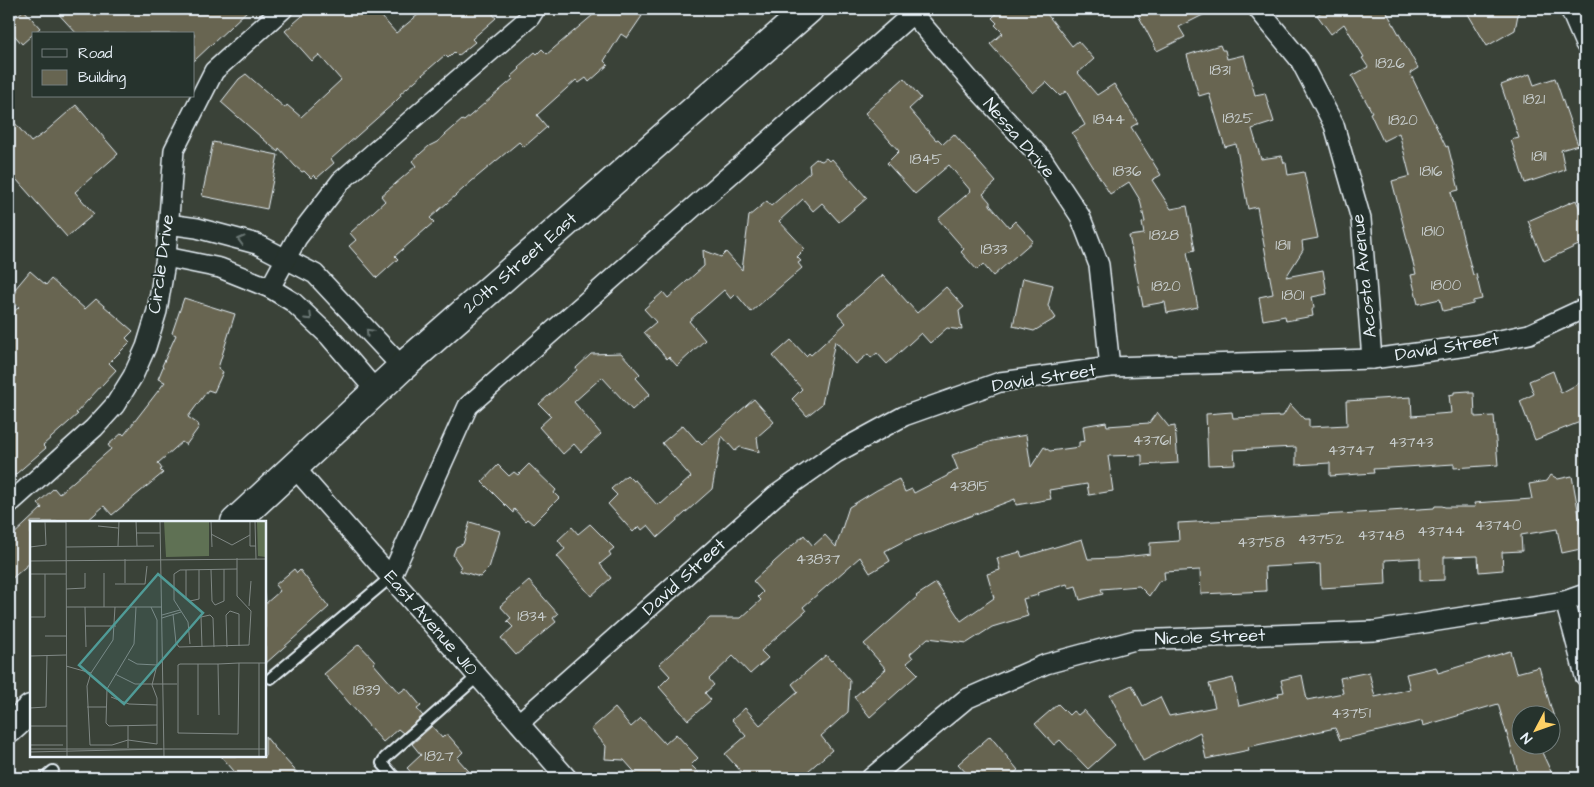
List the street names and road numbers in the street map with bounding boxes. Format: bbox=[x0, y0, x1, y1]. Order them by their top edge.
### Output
street label: Nessa Drive bbox=[977, 92, 1061, 184]
street label: 20th Street East bbox=[457, 206, 583, 320]
street label: Circle Drive bbox=[142, 213, 180, 315]
street label: Acosta Avenue bbox=[1345, 213, 1383, 339]
street label: David Street bbox=[1393, 326, 1501, 368]
street label: David Street bbox=[990, 357, 1098, 399]
street label: David Street bbox=[637, 532, 732, 621]
street label: East Avenue J10 bbox=[378, 565, 484, 681]
street label: Nicole Street bbox=[1154, 623, 1267, 651]

